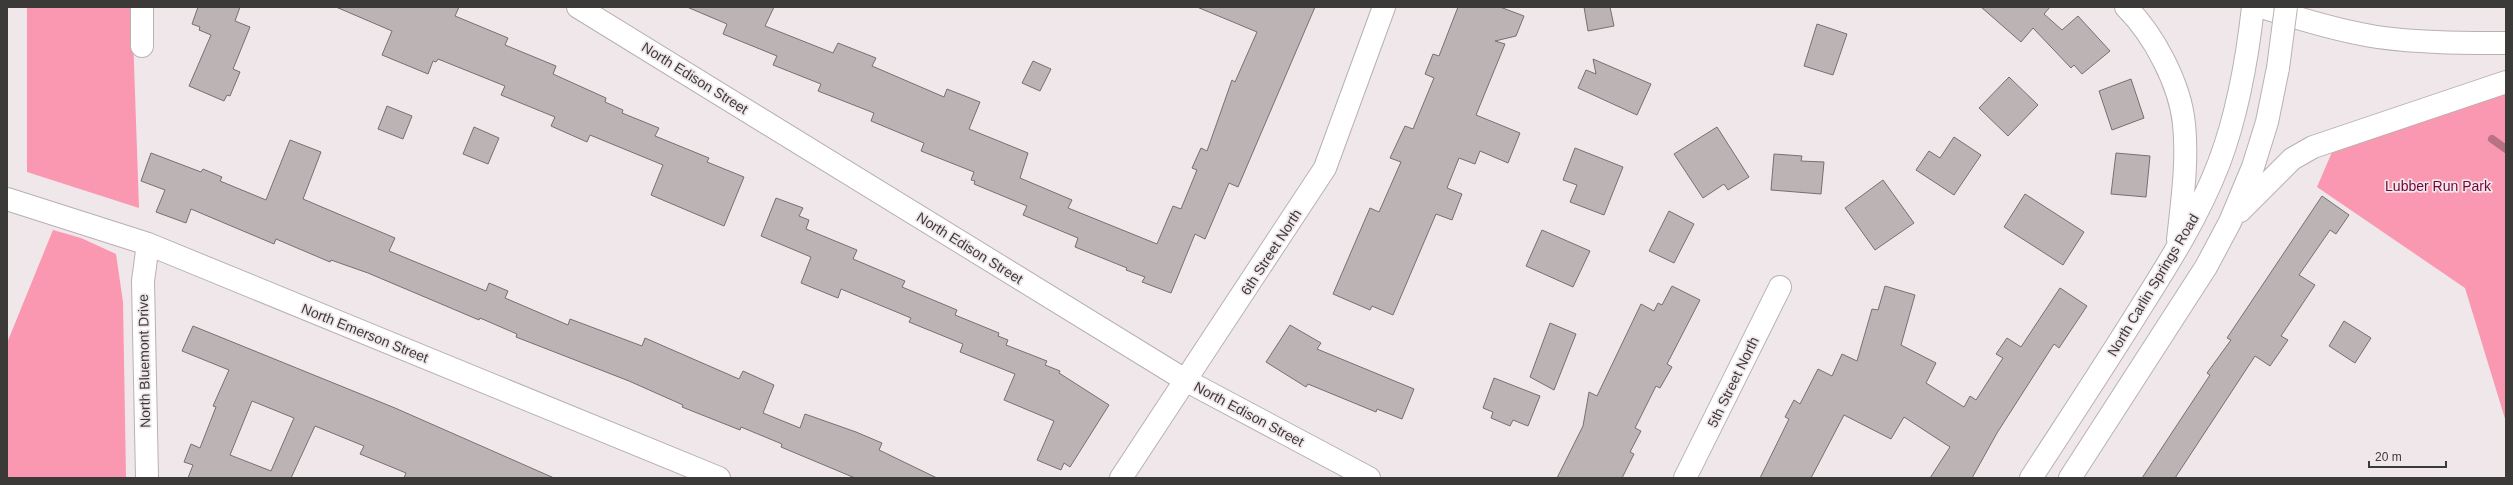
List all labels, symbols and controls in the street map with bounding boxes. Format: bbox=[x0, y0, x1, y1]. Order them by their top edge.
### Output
street label: North Edison Street bbox=[639, 39, 751, 117]
park label: Lubber Run Park bbox=[2385, 178, 2492, 194]
street label: 6th Street North bbox=[1237, 206, 1305, 298]
street label: North Edison Street bbox=[914, 209, 1026, 287]
street label: North Carlin Springs Road bbox=[2104, 211, 2202, 359]
street label: North Bluemont Drive bbox=[135, 294, 153, 428]
street label: North Emerson Street bbox=[299, 300, 431, 366]
street label: 5th Street North bbox=[1704, 334, 1762, 430]
street label: North Edison Street bbox=[1191, 378, 1307, 450]
scale bar bbox=[2369, 443, 2446, 469]
text: 20 m bbox=[2375, 450, 2402, 464]

